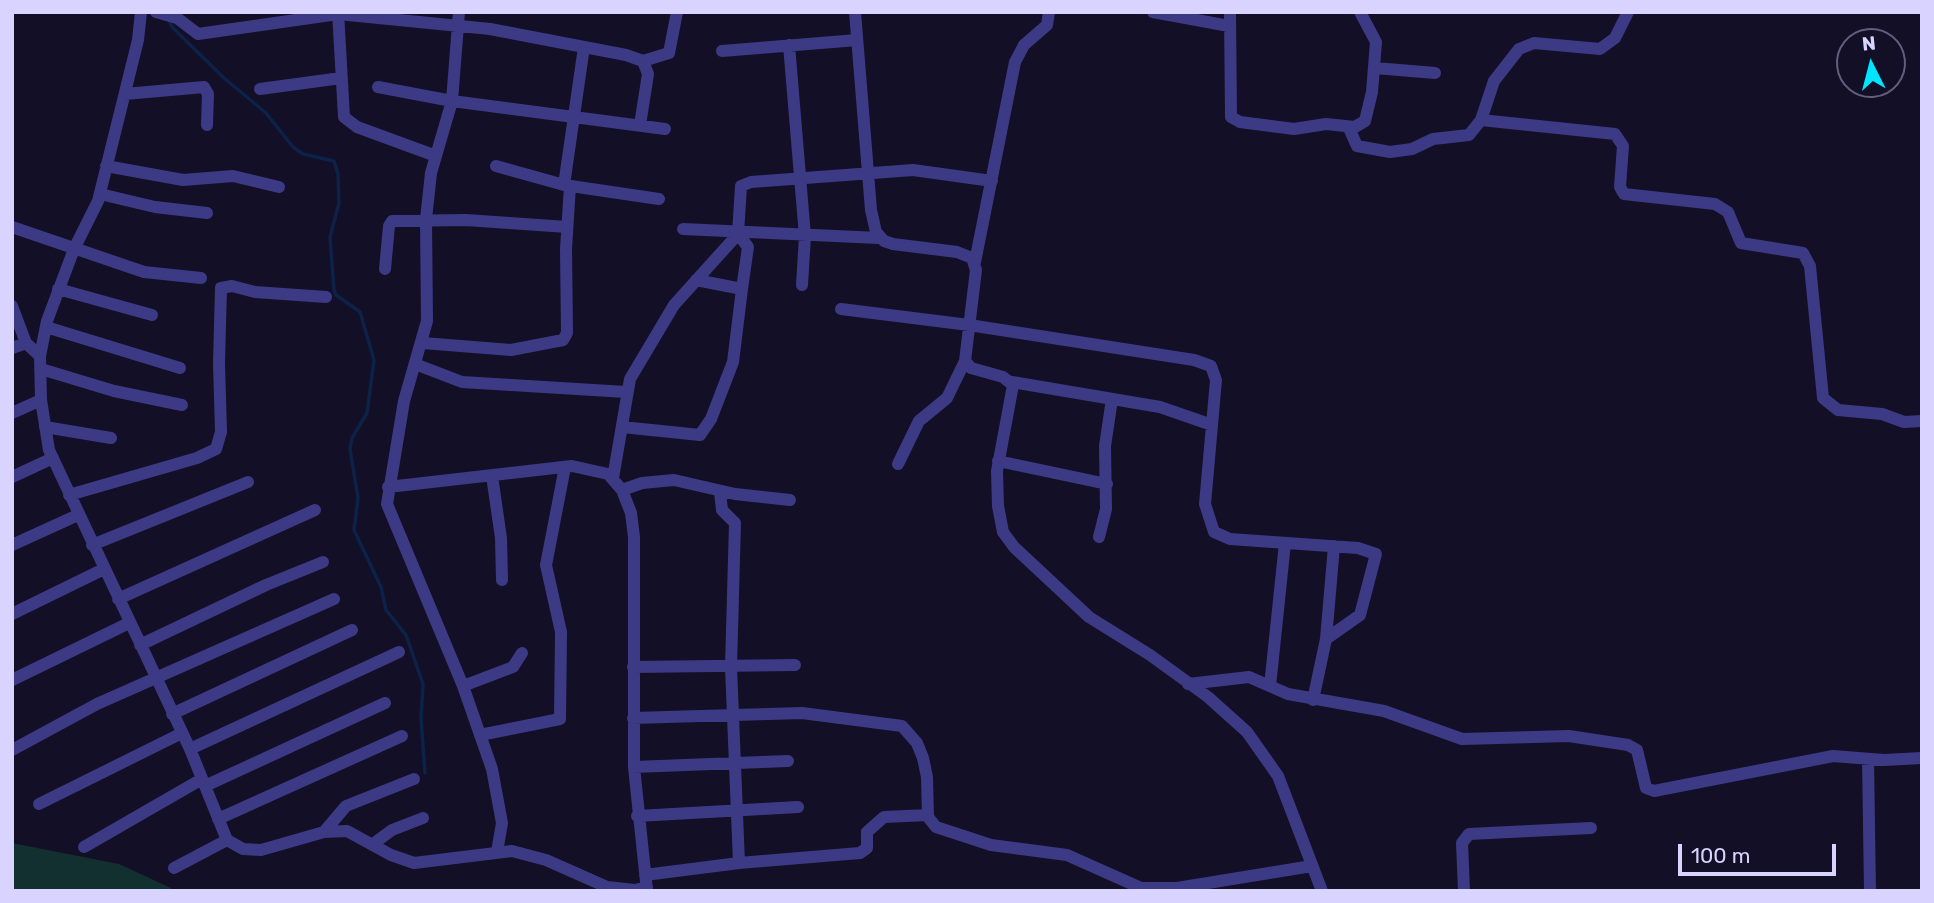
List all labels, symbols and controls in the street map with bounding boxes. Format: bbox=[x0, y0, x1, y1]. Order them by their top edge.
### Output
north arrow bbox=[1836, 28, 1906, 98]
text: N bbox=[1861, 31, 1877, 56]
scale bar bbox=[1682, 830, 1840, 874]
text: 100 m bbox=[1691, 843, 1750, 868]

